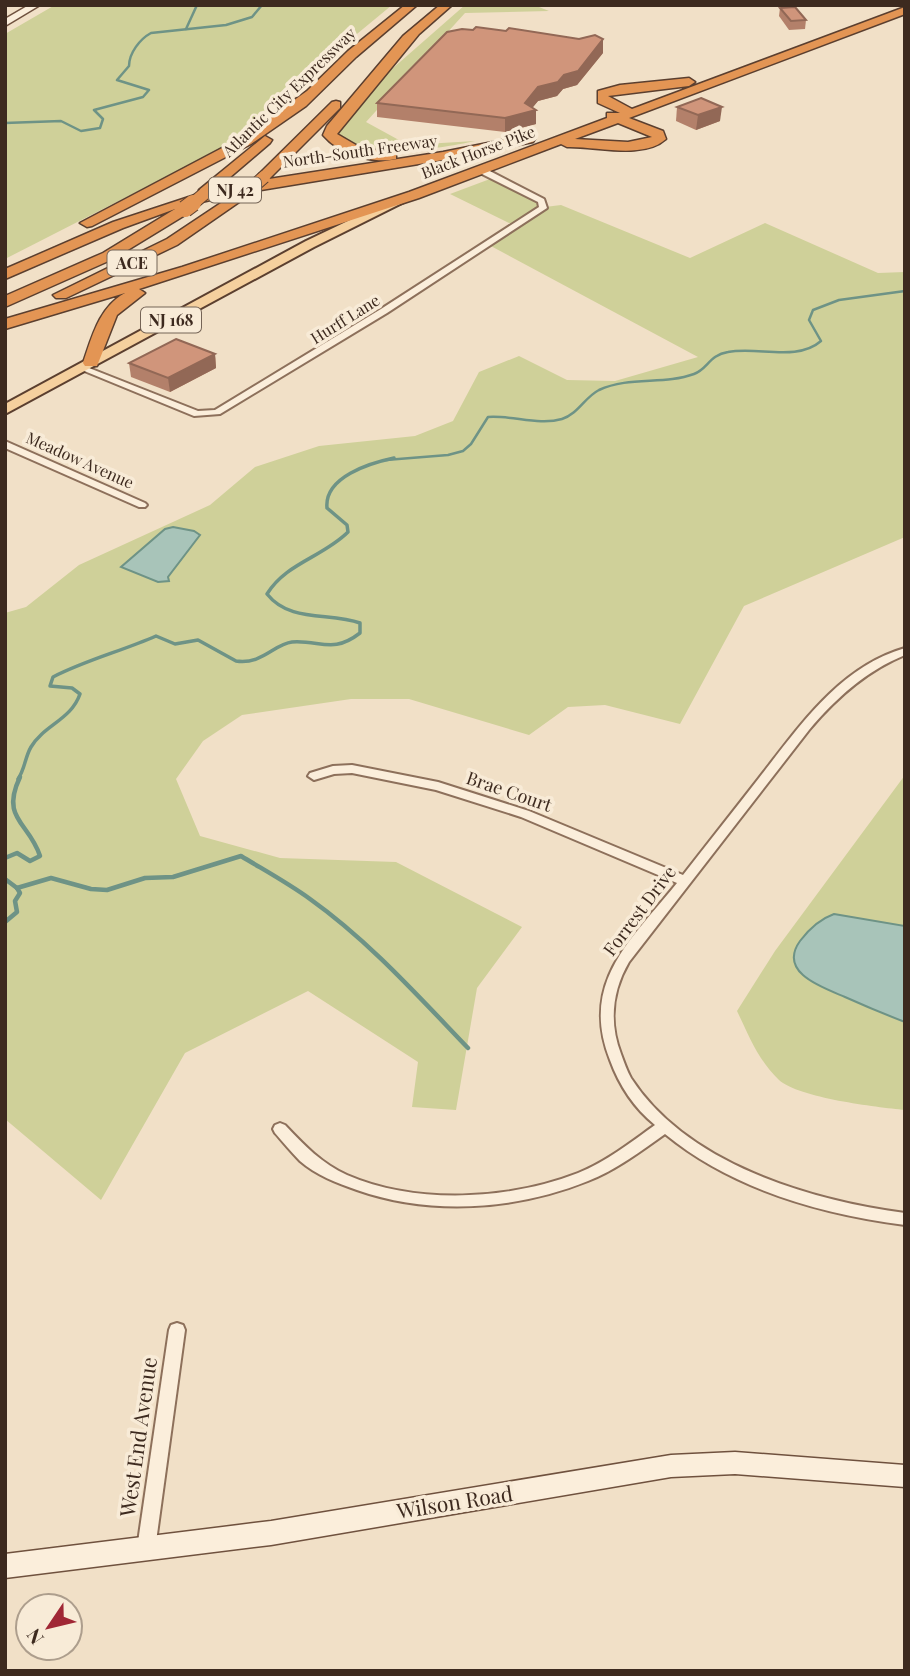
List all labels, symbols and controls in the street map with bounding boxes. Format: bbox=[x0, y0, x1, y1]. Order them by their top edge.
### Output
street label: Atlantic City Expressway bbox=[217, 22, 360, 162]
street label: Black Horse Pike bbox=[418, 120, 538, 183]
street label: North-South Freeway bbox=[281, 129, 439, 172]
road number: NJ 42 bbox=[209, 178, 261, 202]
road number: ACE bbox=[108, 250, 156, 276]
street label: Hurff Lane bbox=[306, 289, 383, 348]
road number: NJ 168 bbox=[141, 308, 201, 332]
street label: Meadow Avenue bbox=[23, 426, 137, 493]
street label: Brae Court bbox=[463, 765, 556, 817]
street label: Forrest Drive bbox=[597, 860, 681, 960]
street label: West End Avenue bbox=[112, 1355, 162, 1519]
street label: Wilson Road bbox=[394, 1478, 515, 1524]
north arrow bbox=[14, 1592, 84, 1662]
text: N bbox=[20, 1624, 49, 1650]

